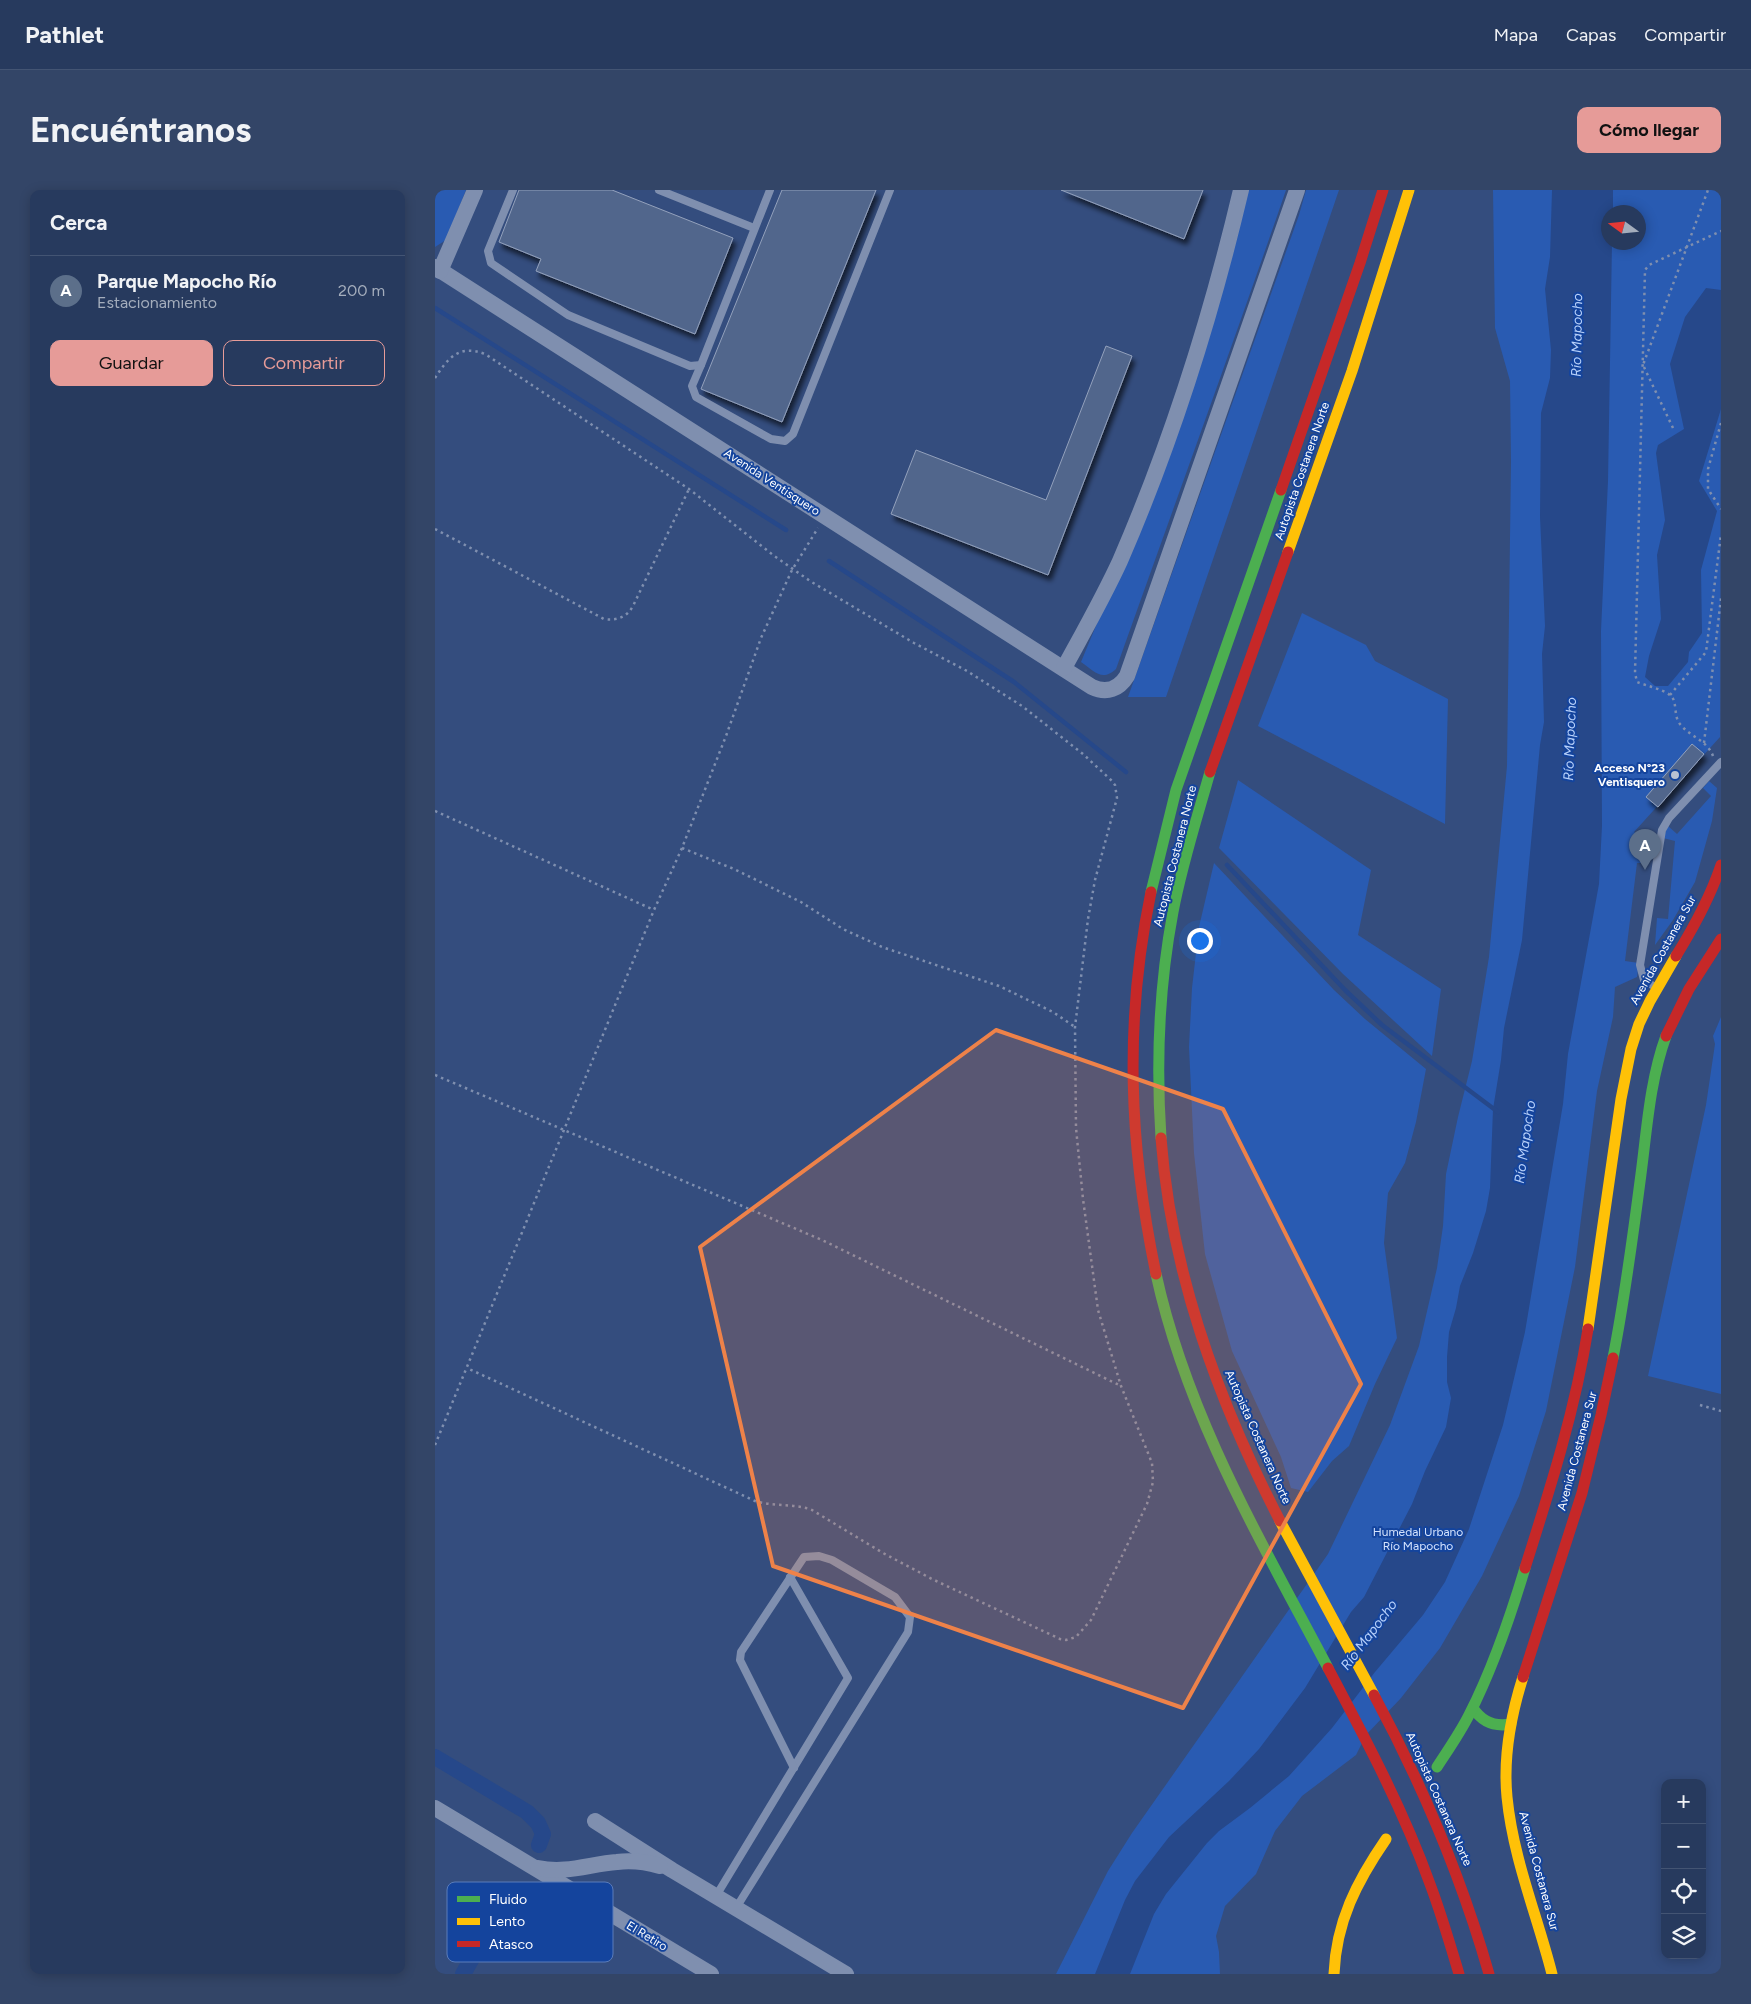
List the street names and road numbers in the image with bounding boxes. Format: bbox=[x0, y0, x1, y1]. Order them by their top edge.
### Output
street label: Autopista Costanera Norte bbox=[1272, 400, 1332, 542]
street label: Avenida Ventisquero bbox=[721, 446, 823, 518]
street label: Autopista Costanera Norte bbox=[1151, 784, 1199, 928]
street label: Avenida Costanera Sur bbox=[1627, 893, 1699, 1007]
street label: Autopista Costanera Norte bbox=[1222, 1368, 1294, 1506]
street label: Avenida Costanera Sur bbox=[1554, 1390, 1600, 1512]
street label: Autopista Costanera Norte bbox=[1403, 1730, 1475, 1868]
street label: Avenida Costanera Sur bbox=[1516, 1810, 1562, 1932]
street label: El Retiro bbox=[624, 1918, 670, 1954]

